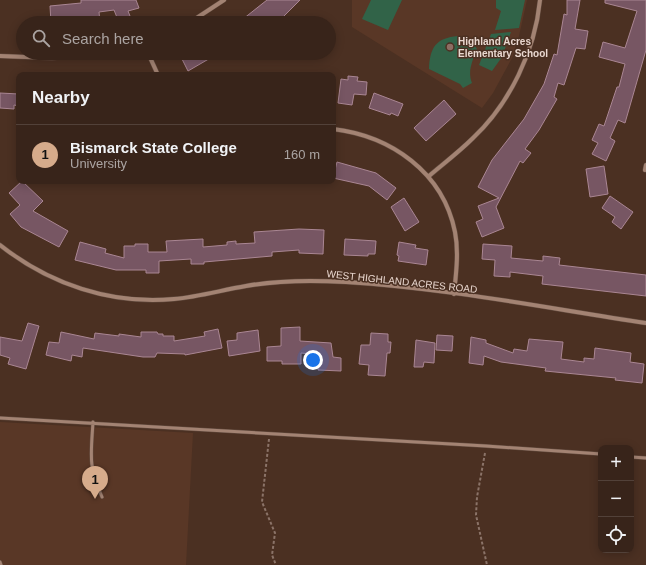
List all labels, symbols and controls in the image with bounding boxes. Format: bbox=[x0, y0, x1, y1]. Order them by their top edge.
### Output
search box bbox=[16, 16, 336, 60]
icon: search bbox=[30, 27, 52, 49]
text: Search here bbox=[62, 30, 144, 47]
place label: Highland Acres Elementary School bbox=[458, 36, 548, 59]
marker: Highland Acres Elementary School bbox=[445, 42, 455, 52]
text: Nearby bbox=[32, 88, 90, 107]
text: Bismarck State College bbox=[70, 139, 237, 156]
text: 1 bbox=[41, 147, 49, 162]
text: 160 m bbox=[284, 147, 320, 162]
text: University bbox=[70, 156, 127, 171]
street label: WEST HIGHLAND ACRES ROAD bbox=[326, 268, 478, 295]
your location bbox=[303, 350, 323, 370]
map controls bbox=[598, 445, 634, 553]
button: + bbox=[598, 445, 634, 481]
pin: 1 bbox=[82, 466, 108, 499]
button: − bbox=[598, 481, 634, 517]
button: locate bbox=[598, 517, 634, 553]

